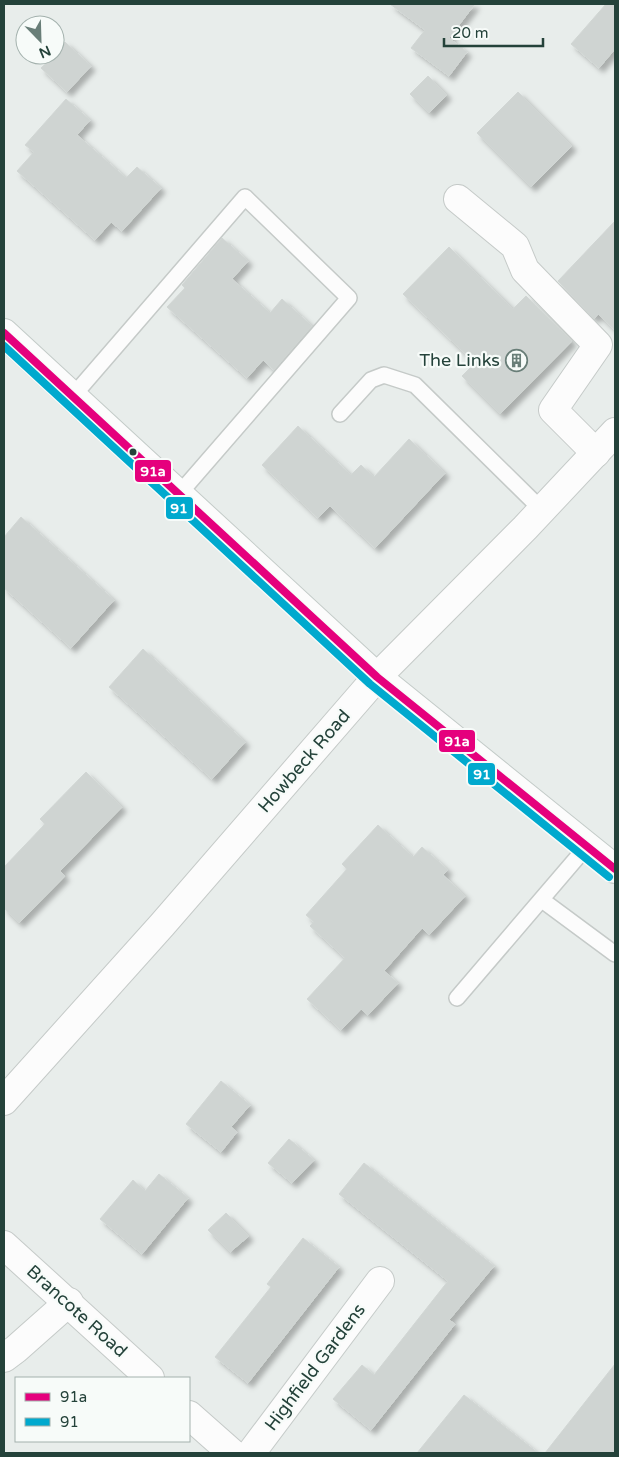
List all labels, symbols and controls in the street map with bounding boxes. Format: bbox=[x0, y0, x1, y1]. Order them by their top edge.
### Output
north arrow bbox=[15, 15, 65, 65]
scale bar bbox=[444, 15, 543, 47]
text: 20 m bbox=[452, 24, 489, 42]
text: N bbox=[36, 41, 53, 62]
building icon: The Links bbox=[504, 348, 528, 372]
place label: The Links bbox=[419, 349, 500, 371]
unlabelled marker bbox=[128, 447, 138, 457]
line badge: 91a bbox=[134, 459, 172, 483]
text: 91a bbox=[140, 463, 166, 480]
line badge: 91 bbox=[165, 496, 194, 520]
text: 91 bbox=[170, 500, 188, 517]
street label: Howbeck Road bbox=[253, 705, 355, 817]
line badge: 91a bbox=[438, 729, 476, 753]
text: 91a bbox=[444, 733, 470, 750]
line badge: 91 bbox=[467, 762, 496, 786]
text: 91 bbox=[473, 766, 491, 783]
street label: Brancote Road bbox=[22, 1260, 132, 1362]
street label: Highfield Gardens bbox=[260, 1299, 370, 1435]
legend bbox=[15, 1377, 190, 1442]
text: 91a bbox=[60, 1388, 87, 1406]
text: 91 bbox=[60, 1413, 79, 1431]

